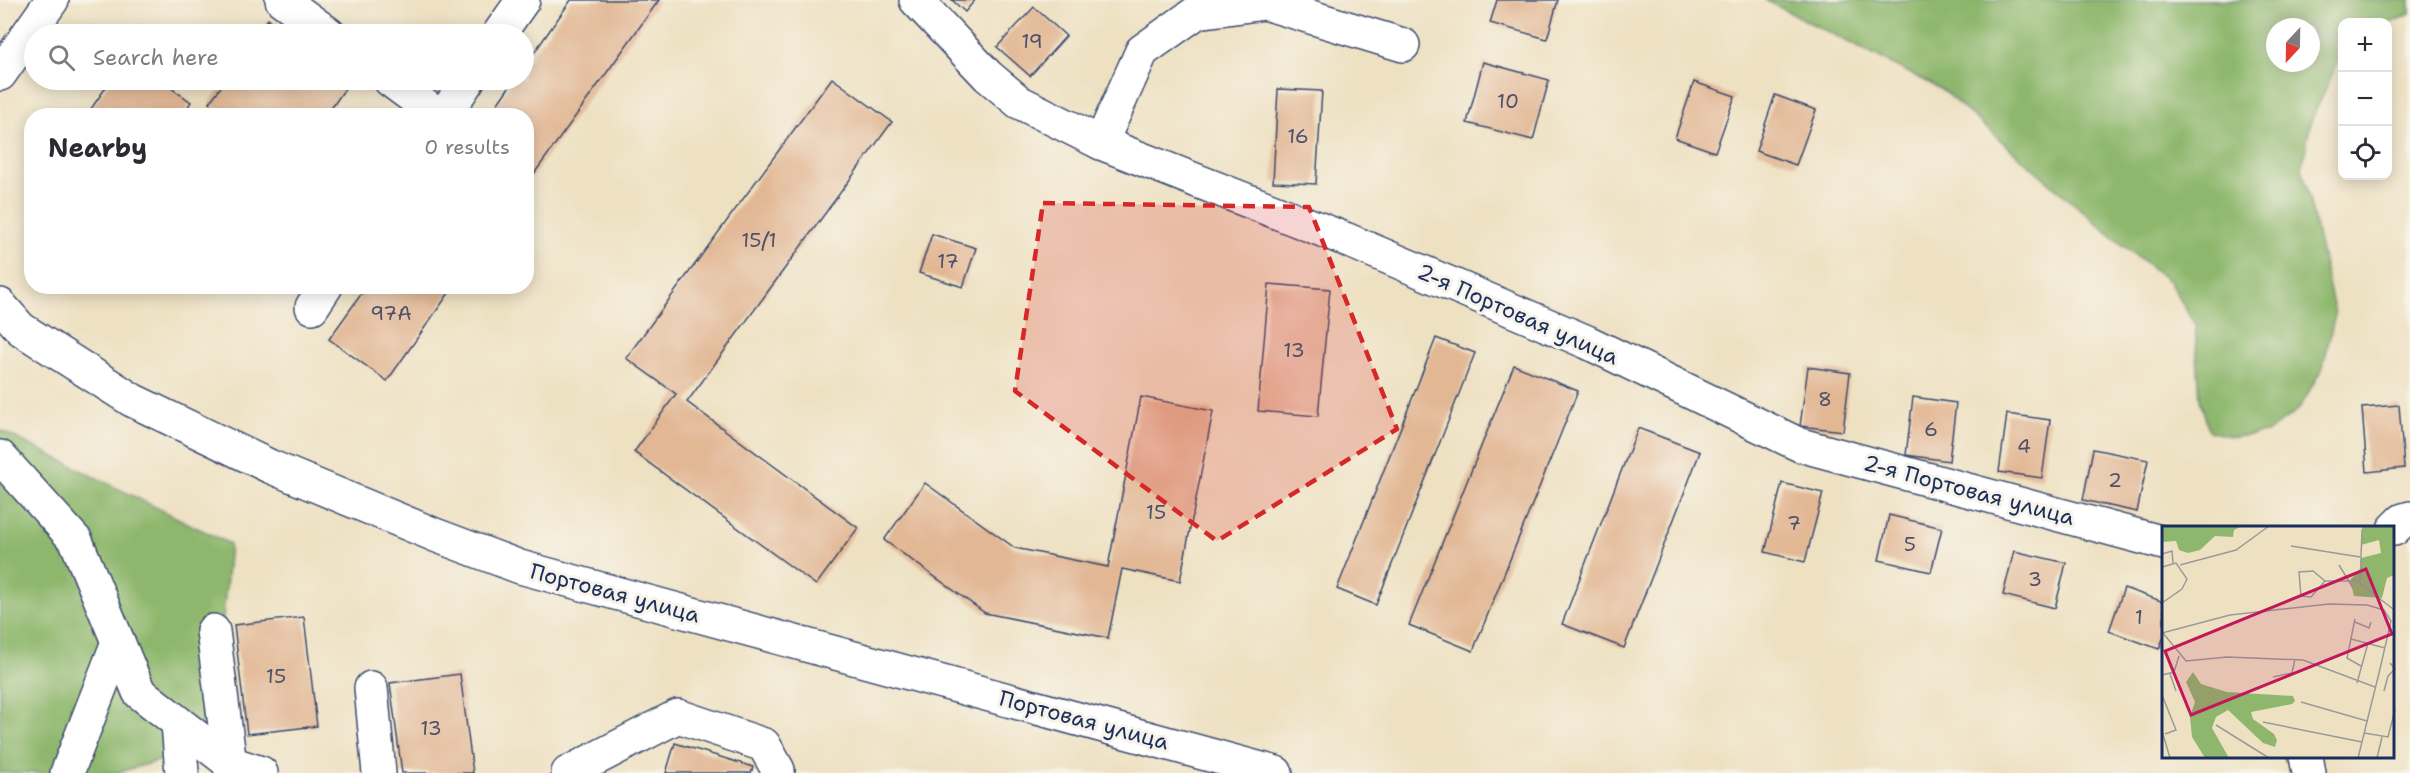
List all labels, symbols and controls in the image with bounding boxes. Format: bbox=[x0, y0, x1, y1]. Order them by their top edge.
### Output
north arrow bbox=[2266, 18, 2320, 72]
map controls bbox=[2338, 18, 2392, 180]
button: + bbox=[2338, 18, 2392, 72]
search box bbox=[24, 24, 534, 90]
house number: 19 bbox=[1021, 28, 1043, 54]
icon: search bbox=[45, 41, 78, 74]
text: Search here bbox=[93, 43, 219, 72]
button: − bbox=[2338, 72, 2392, 126]
house number: 10 bbox=[1497, 88, 1519, 114]
house number: 16 bbox=[1287, 123, 1309, 149]
button: locate bbox=[2338, 126, 2392, 180]
text: Nearby bbox=[48, 130, 147, 165]
text: 0 results bbox=[424, 134, 510, 160]
house number: 15/1 bbox=[741, 227, 777, 253]
house number: 17 bbox=[937, 248, 959, 274]
street label: 2-я Портовая улица bbox=[1413, 257, 1623, 372]
house number: 97А bbox=[370, 300, 412, 326]
house number: 13 bbox=[1283, 337, 1305, 363]
house number: 8 bbox=[1818, 386, 1832, 412]
house number: 6 bbox=[1924, 416, 1938, 442]
house number: 4 bbox=[2017, 433, 2031, 459]
street label: 2-я Портовая улица bbox=[1860, 448, 2078, 532]
house number: 2 bbox=[2108, 467, 2122, 493]
house number: 15 bbox=[1146, 499, 1166, 525]
house number: 7 bbox=[1787, 510, 1801, 536]
inset map bbox=[2162, 526, 2395, 758]
house number: 5 bbox=[1904, 531, 1916, 557]
street label: Портовая улица bbox=[527, 556, 703, 630]
house number: 3 bbox=[2028, 566, 2042, 592]
house number: 1 bbox=[2135, 604, 2143, 630]
house number: 15 bbox=[266, 663, 286, 689]
street label: Портовая улица bbox=[996, 683, 1172, 757]
house number: 13 bbox=[420, 715, 442, 741]

